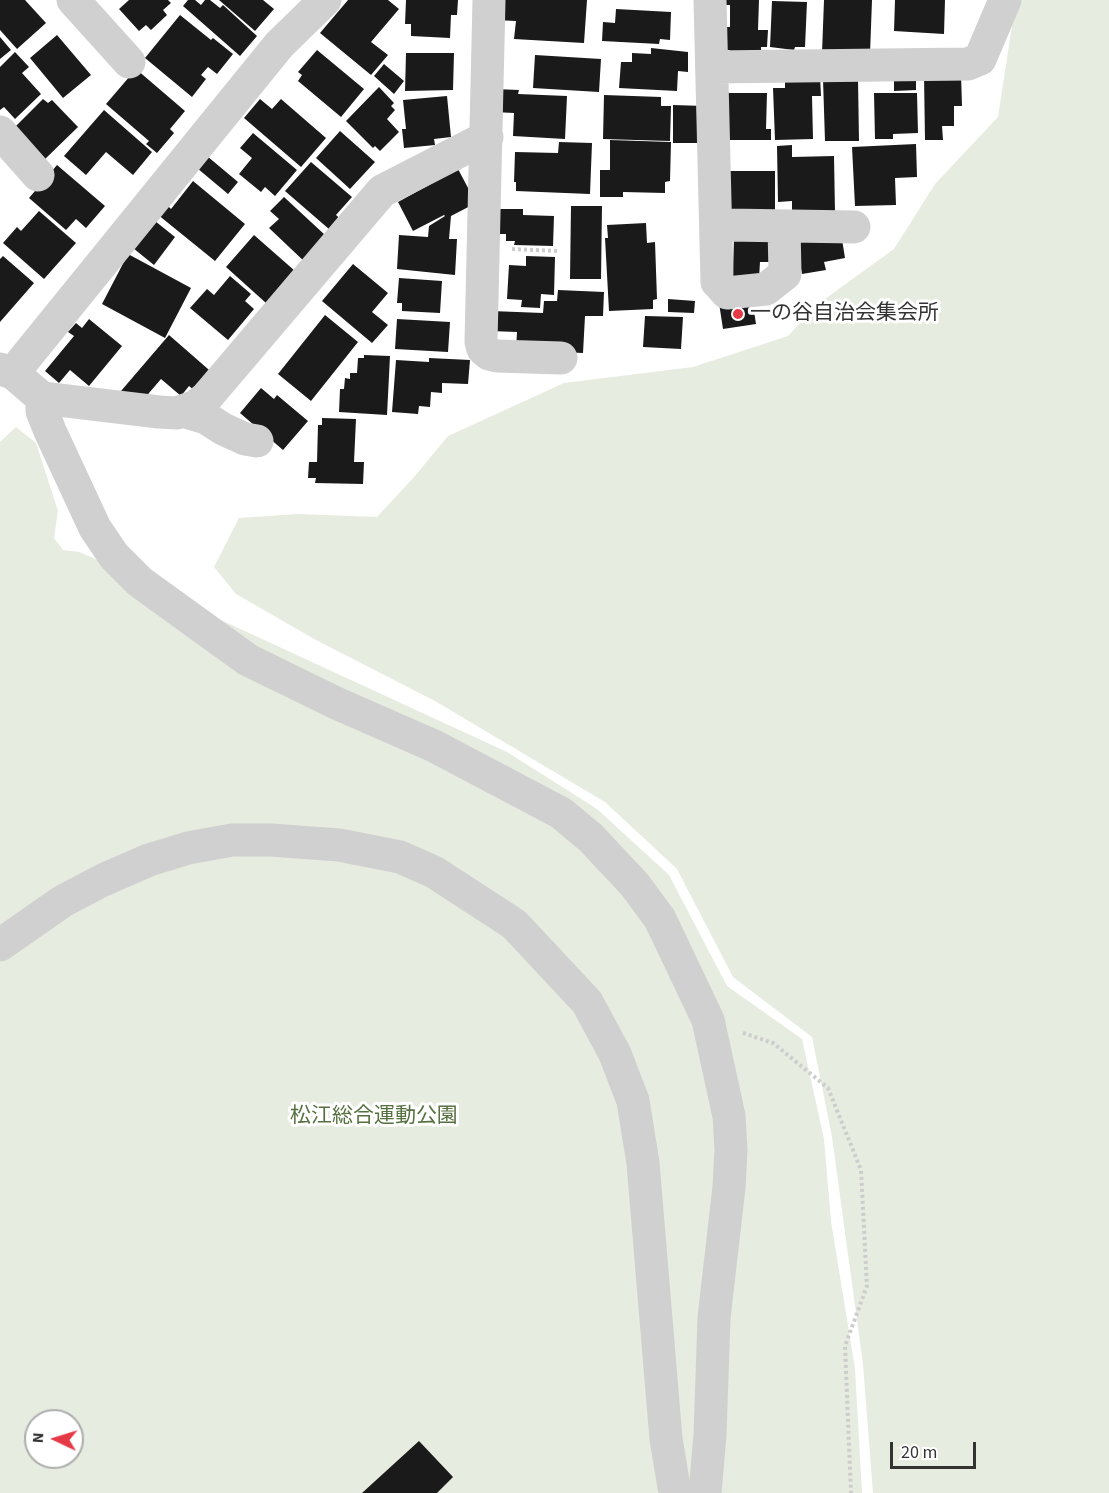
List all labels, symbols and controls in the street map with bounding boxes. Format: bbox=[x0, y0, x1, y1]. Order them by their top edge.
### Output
place label: 一の谷自治会集会所 bbox=[750, 301, 939, 327]
marker: 一の谷自治会集会所 bbox=[731, 307, 745, 321]
park label: 松江総合運動公園 bbox=[290, 1104, 458, 1130]
north arrow bbox=[24, 1409, 84, 1469]
scale bar bbox=[893, 1430, 978, 1468]
text: N bbox=[27, 1432, 49, 1444]
text: 20 m bbox=[901, 1440, 937, 1465]

